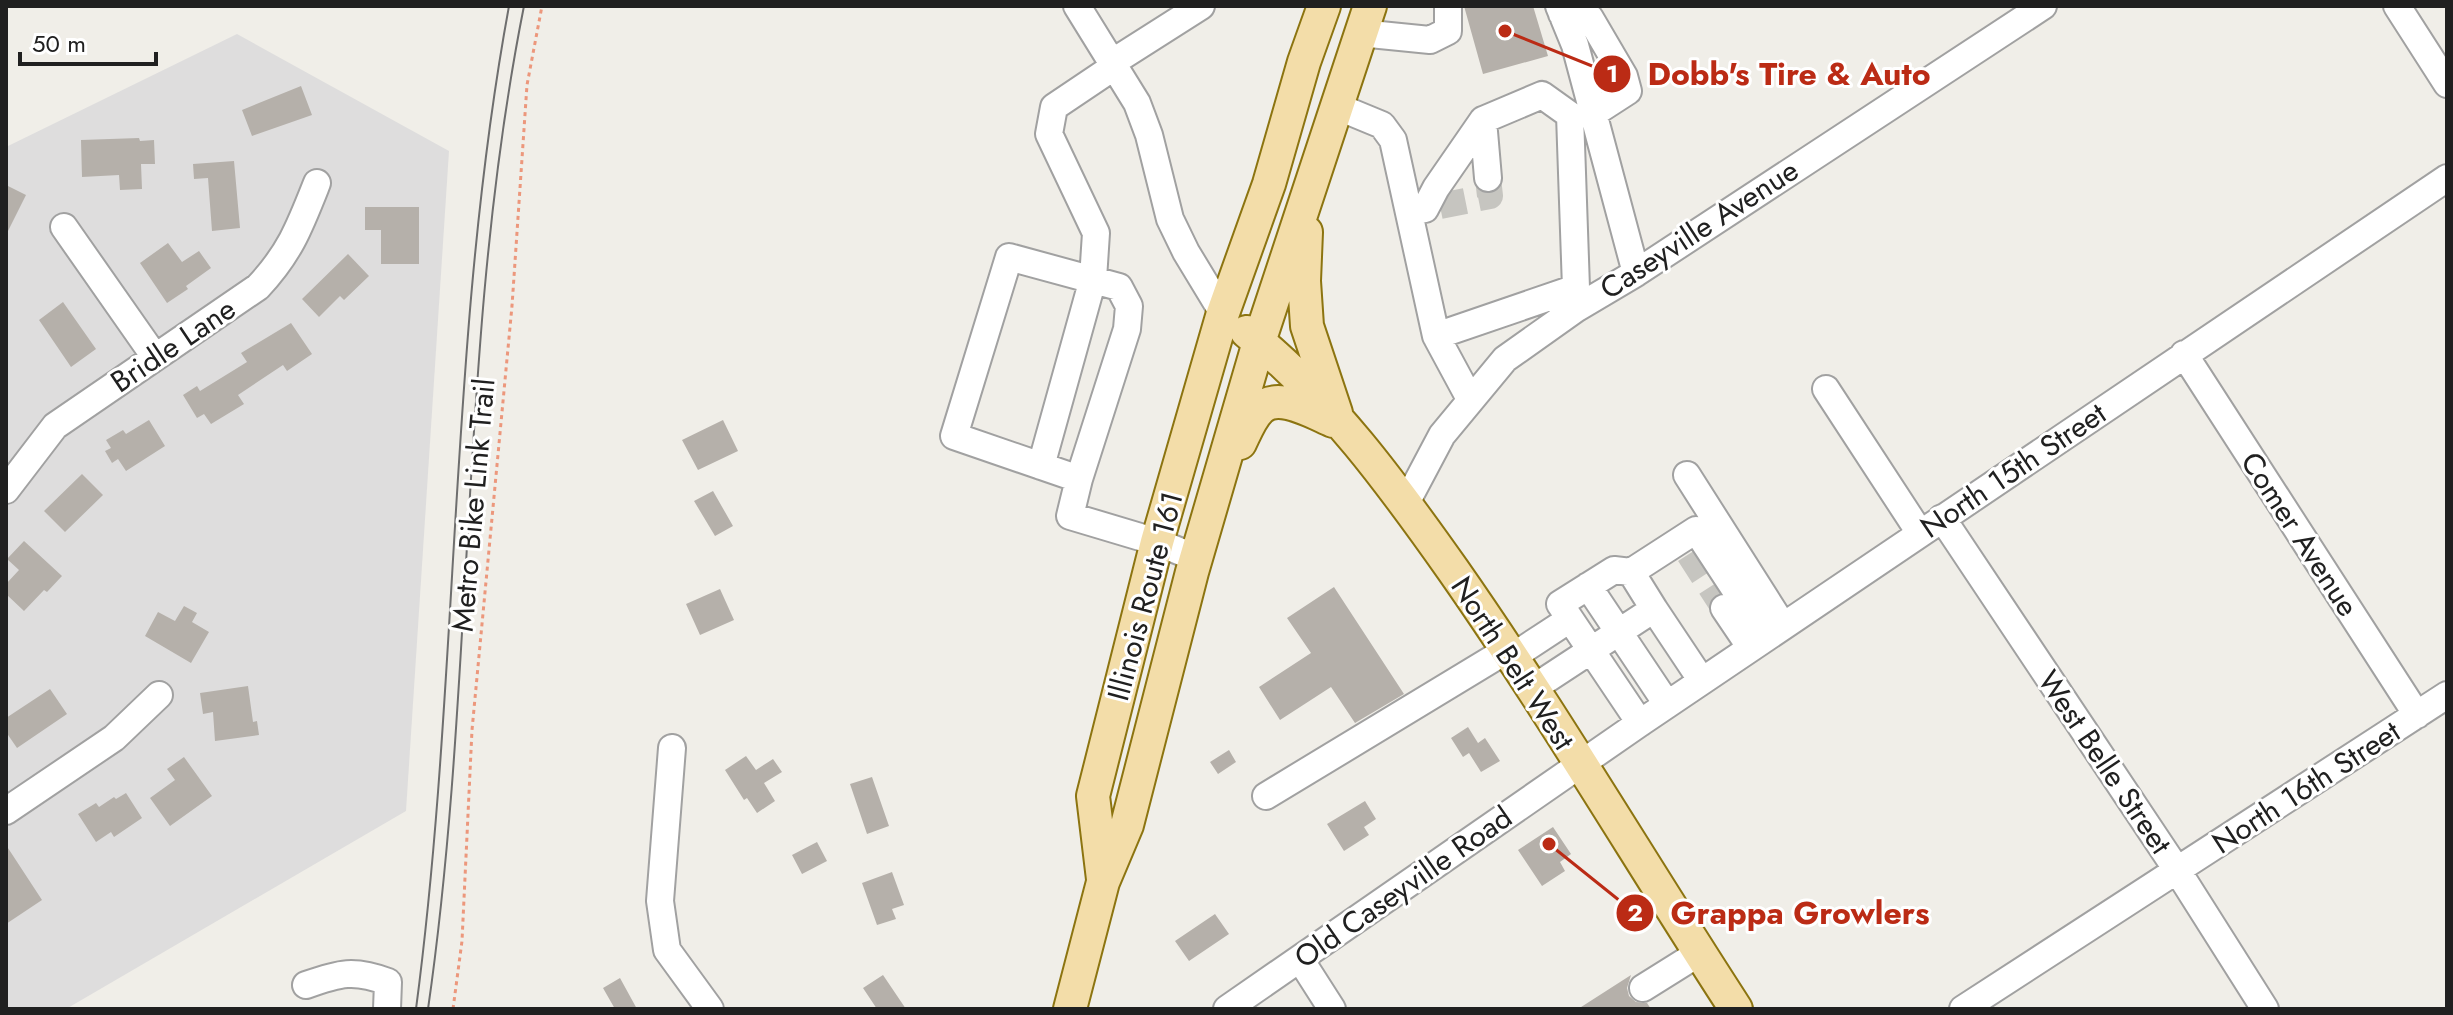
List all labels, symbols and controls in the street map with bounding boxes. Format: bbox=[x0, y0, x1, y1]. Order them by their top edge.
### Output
scale bar bbox=[20, 16, 156, 66]
text: 50 m bbox=[32, 26, 86, 61]
callout: Dobb's Tire & Auto bbox=[1592, 46, 1947, 102]
text: Dobb's Tire & Auto bbox=[1647, 51, 1931, 97]
text: 1 bbox=[1606, 56, 1618, 91]
street label: Caseyville Avenue bbox=[1591, 149, 1807, 309]
street label: Bridle Lane bbox=[102, 287, 244, 403]
street label: Metro Bike Link Trail bbox=[441, 377, 505, 633]
street label: North 15th Street bbox=[1912, 391, 2115, 548]
street label: Comer Avenue bbox=[2231, 443, 2369, 625]
street label: Illinois Route 161 bbox=[1096, 487, 1194, 705]
street label: North Belt West bbox=[1441, 568, 1586, 759]
street label: West Belle Street bbox=[2028, 662, 2183, 863]
street label: North 16th Street bbox=[2204, 710, 2409, 864]
street label: Old Caseyville Road bbox=[1285, 796, 1521, 978]
callout: Grappa Growlers bbox=[1615, 885, 1946, 941]
text: Grappa Growlers bbox=[1671, 890, 1929, 936]
text: 2 bbox=[1627, 895, 1643, 930]

